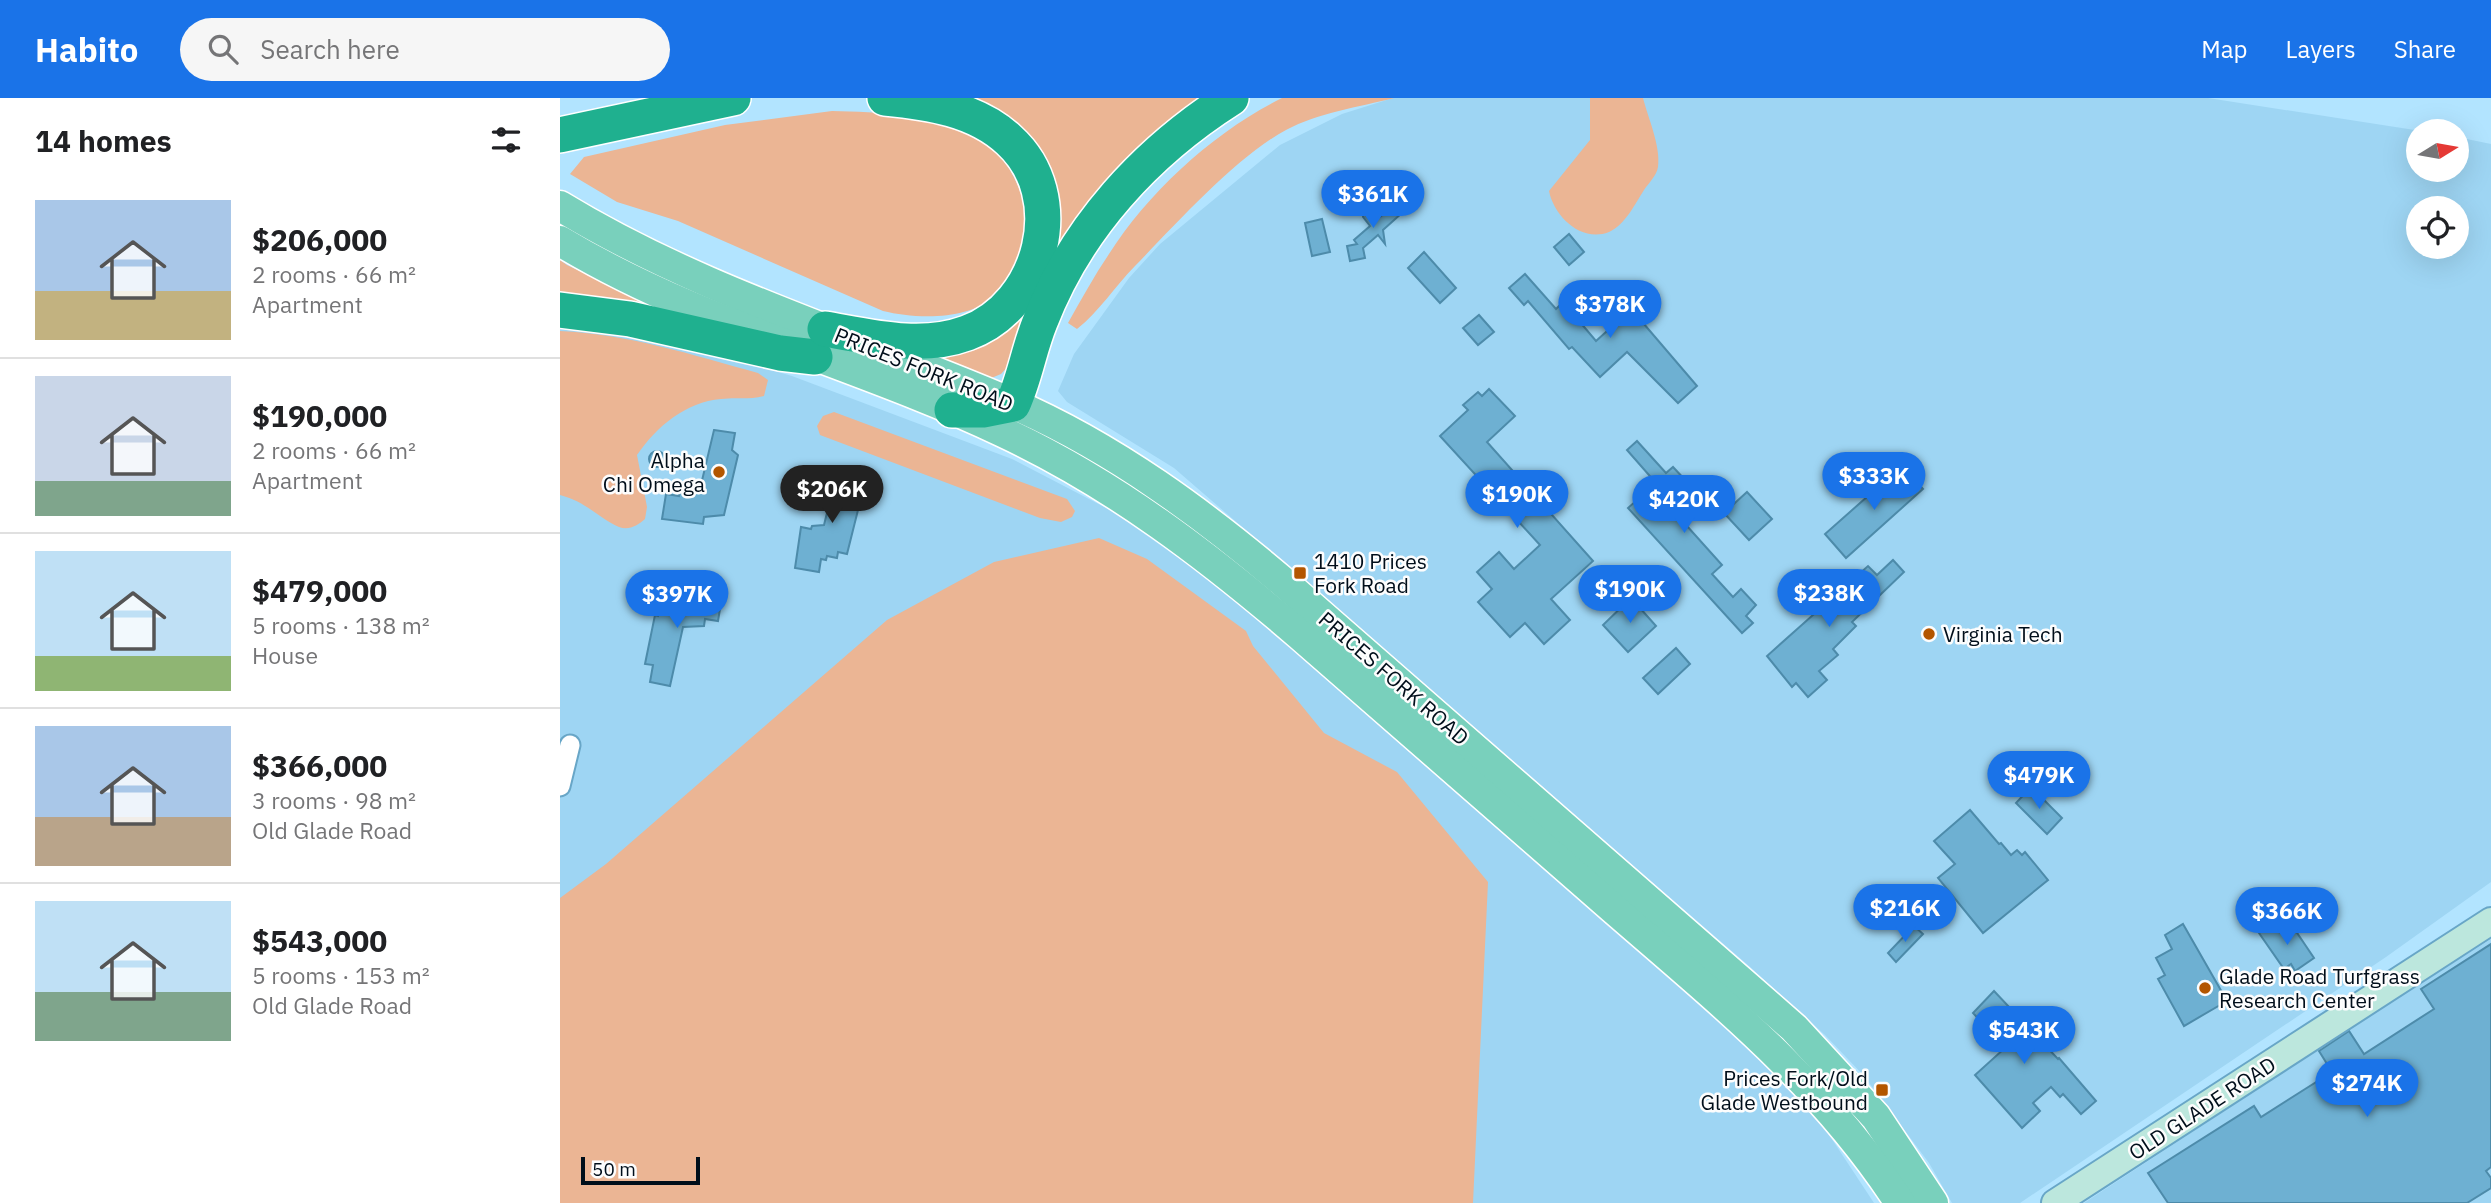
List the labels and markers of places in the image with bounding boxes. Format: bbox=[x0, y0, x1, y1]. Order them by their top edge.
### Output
pin: $361K bbox=[1324, 170, 1422, 230]
pin: $378K bbox=[1561, 280, 1659, 340]
place label: Alpha Chi Omega bbox=[603, 446, 705, 498]
pin: $333K bbox=[1825, 452, 1923, 512]
marker: Alpha Chi Omega bbox=[711, 464, 727, 480]
pin: $206K bbox=[783, 466, 881, 525]
pin: $190K bbox=[1468, 470, 1566, 530]
pin: $420K bbox=[1635, 476, 1733, 535]
place label: 1410 Prices Fork Road bbox=[1314, 547, 1427, 599]
marker: 1410 Prices Fork Road bbox=[1292, 565, 1308, 581]
pin: $190K bbox=[1581, 566, 1679, 625]
pin: $397K bbox=[628, 570, 726, 630]
pin: $238K bbox=[1780, 570, 1878, 629]
place label: Virginia Tech bbox=[1943, 620, 2063, 648]
marker: Virginia Tech bbox=[1921, 626, 1937, 642]
pin: $479K bbox=[1990, 752, 2088, 811]
pin: $216K bbox=[1856, 884, 1954, 944]
pin: $366K bbox=[2238, 888, 2336, 947]
place label: Glade Road Turfgrass Research Center bbox=[2219, 962, 2420, 1014]
marker: Glade Road Turfgrass Research Center bbox=[2197, 980, 2213, 996]
pin: $543K bbox=[1975, 1006, 2073, 1066]
pin: $274K bbox=[2318, 1060, 2416, 1119]
place label: Prices Fork/Old Glade Westbound bbox=[1700, 1064, 1868, 1116]
marker: Prices Fork/Old Glade Westbound bbox=[1874, 1082, 1890, 1098]

